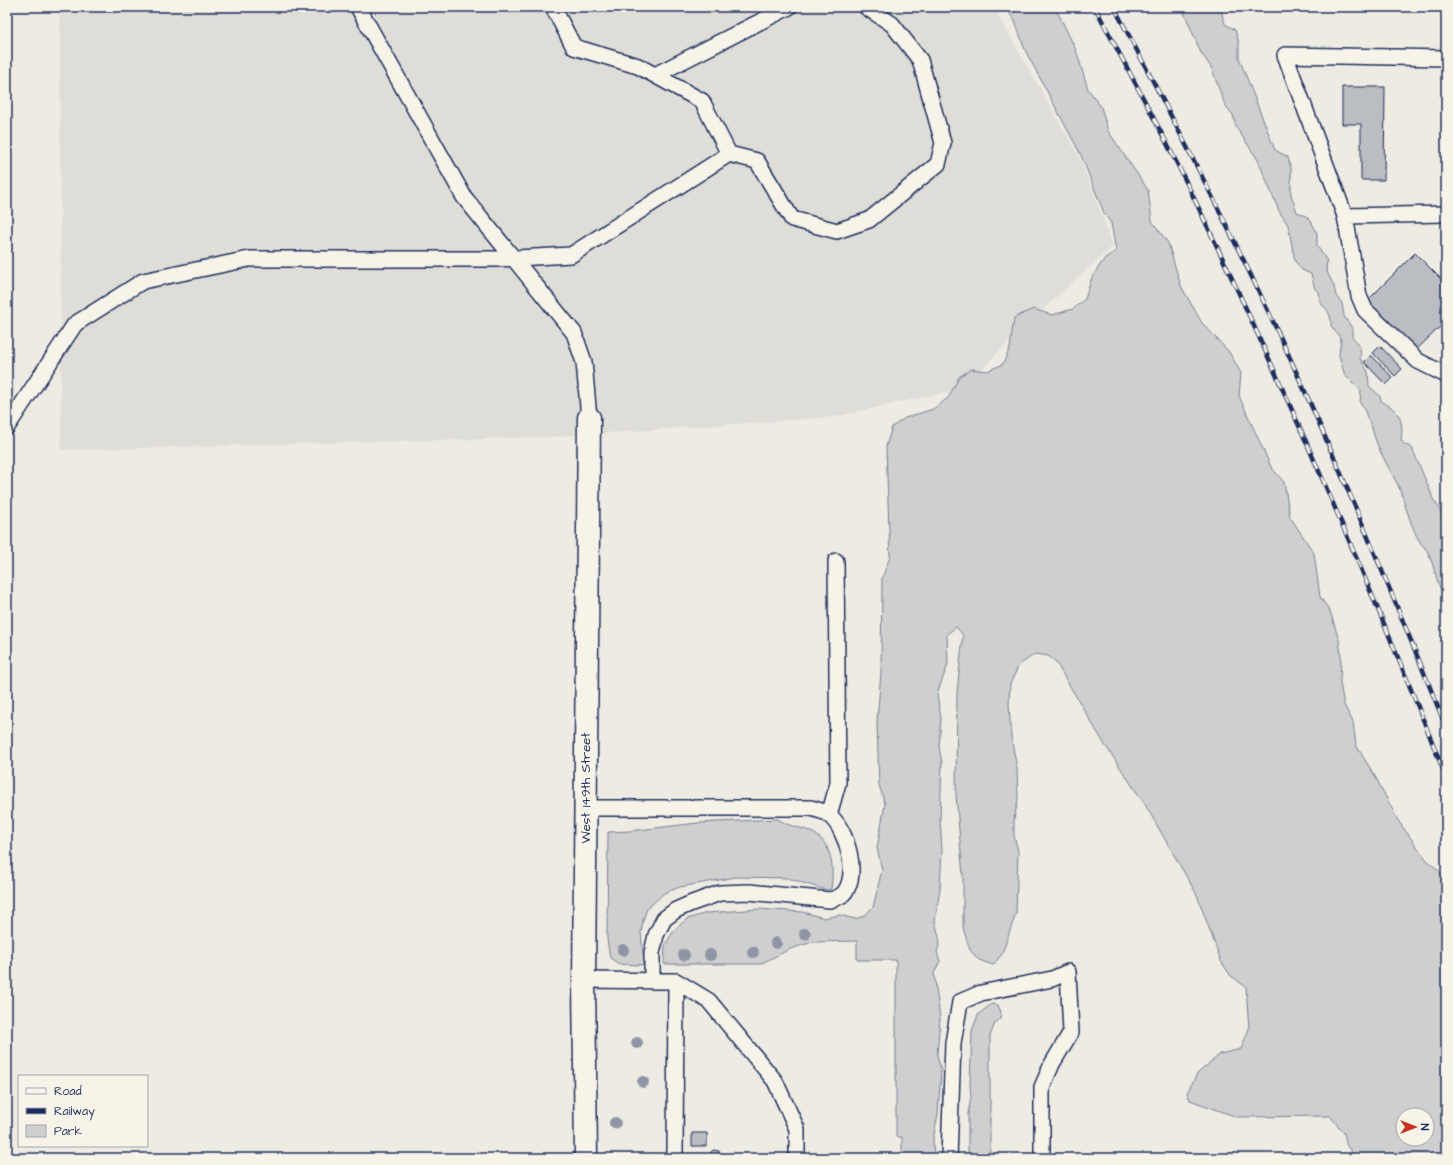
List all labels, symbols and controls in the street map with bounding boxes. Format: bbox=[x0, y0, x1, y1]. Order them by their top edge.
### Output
street label: West 149th Street bbox=[577, 732, 595, 844]
legend bbox=[18, 1075, 148, 1147]
text: Road bbox=[54, 1083, 82, 1100]
text: Railway bbox=[54, 1103, 95, 1121]
north arrow bbox=[1395, 1107, 1435, 1147]
text: Park bbox=[54, 1123, 82, 1140]
text: N bbox=[1417, 1124, 1432, 1131]

